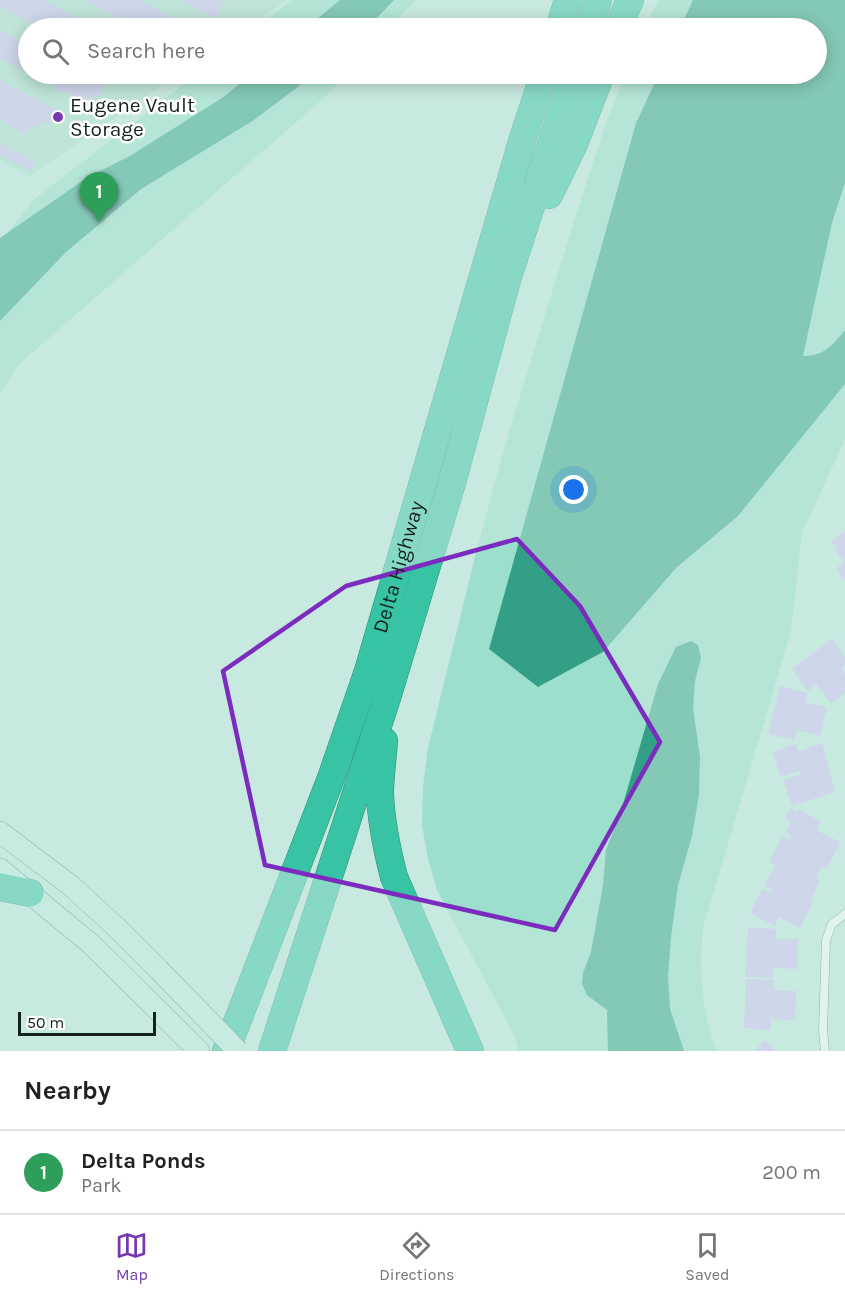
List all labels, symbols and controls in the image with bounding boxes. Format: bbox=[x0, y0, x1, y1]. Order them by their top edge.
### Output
search box bbox=[18, 18, 827, 84]
icon: search bbox=[39, 35, 72, 68]
text: Search here bbox=[87, 38, 205, 64]
place label: Eugene Vault Storage bbox=[70, 93, 195, 141]
marker: Eugene Vault Storage bbox=[51, 110, 65, 124]
pin: 1 bbox=[80, 172, 118, 222]
your location bbox=[559, 475, 588, 504]
street label: Delta Highway bbox=[368, 498, 429, 636]
scale bar bbox=[18, 1009, 156, 1036]
text: 50 m bbox=[27, 1013, 64, 1032]
text: Nearby bbox=[24, 1075, 111, 1106]
text: Delta Ponds bbox=[81, 1148, 206, 1174]
text: 1 bbox=[40, 1161, 47, 1184]
text: 200 m bbox=[762, 1161, 821, 1184]
text: Park bbox=[81, 1174, 122, 1197]
tab: Map bbox=[115, 1229, 148, 1284]
tab: Directions bbox=[379, 1229, 454, 1284]
tab: Saved bbox=[685, 1229, 730, 1284]

